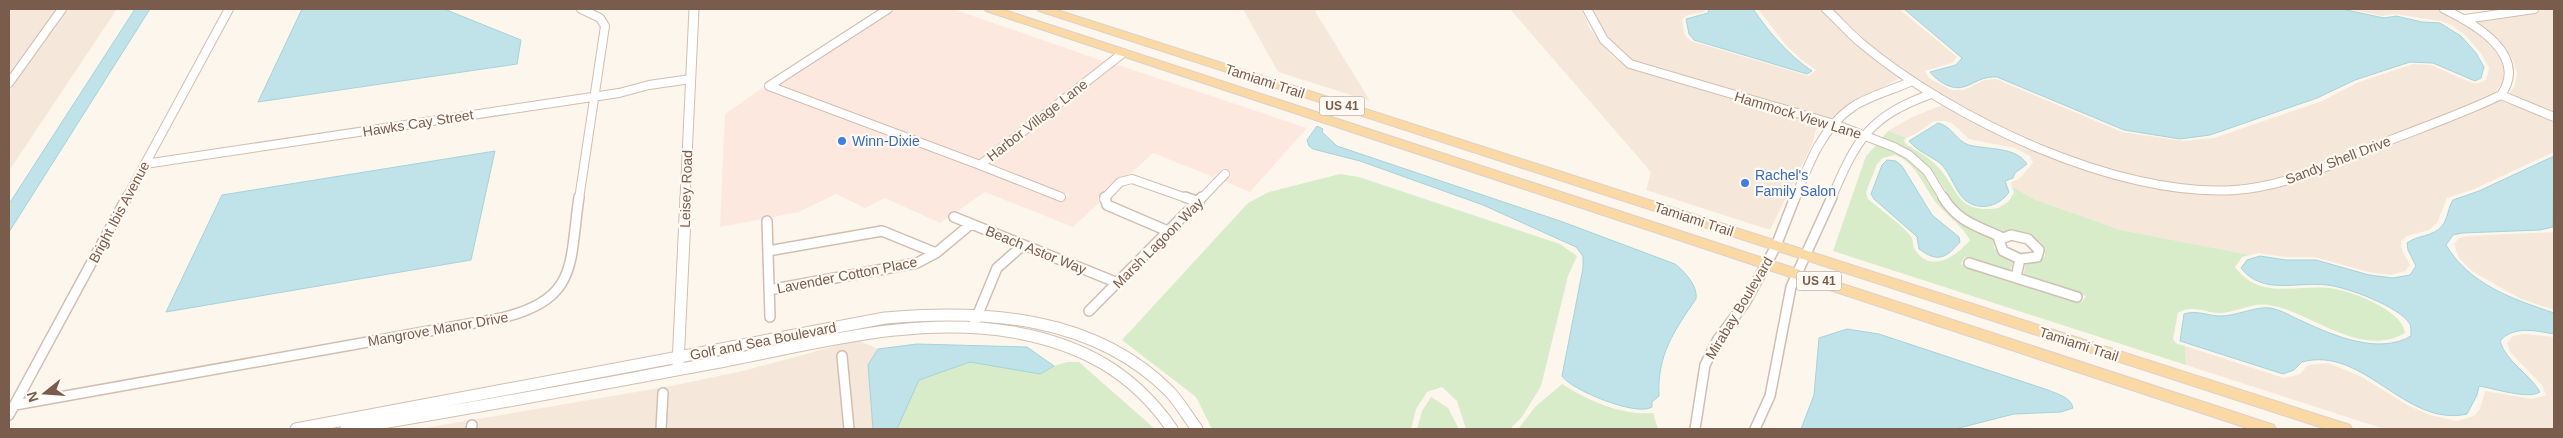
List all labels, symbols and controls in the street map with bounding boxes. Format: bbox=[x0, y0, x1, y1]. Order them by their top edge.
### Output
street label: Tamiami Trail bbox=[1223, 61, 1307, 101]
street label: Harbor Village Lane bbox=[983, 76, 1091, 164]
street label: Hammock View Lane bbox=[1733, 88, 1864, 142]
road number: US 41 bbox=[1320, 96, 1364, 115]
street label: Hawks Cay Street bbox=[361, 106, 475, 140]
place label: Winn-Dixie bbox=[852, 133, 920, 149]
street label: Sandy Shell Drive bbox=[2283, 133, 2393, 187]
marker: Winn-Dixie bbox=[836, 135, 848, 147]
street label: Leisey Road bbox=[677, 150, 695, 228]
street label: Bright Ibis Avenue bbox=[86, 158, 153, 265]
place label: Rachel's Family Salon bbox=[1755, 167, 1836, 199]
marker: Rachel's Family Salon bbox=[1739, 177, 1751, 189]
street label: Marsh Lagoon Way bbox=[1110, 195, 1206, 291]
street label: Tamiami Trail bbox=[1652, 199, 1736, 239]
street label: Beach Astor Way bbox=[983, 223, 1089, 277]
street label: Lavender Cotton Place bbox=[776, 254, 919, 296]
street label: Mirabay Boulevard bbox=[1702, 254, 1776, 362]
road number: US 41 bbox=[1796, 272, 1842, 290]
street label: Mangrove Manor Drive bbox=[366, 309, 510, 349]
street label: Golf and Sea Boulevard bbox=[689, 319, 837, 363]
street label: Tamiami Trail bbox=[2037, 324, 2121, 364]
north arrow bbox=[20, 368, 70, 418]
text: N bbox=[23, 390, 42, 404]

